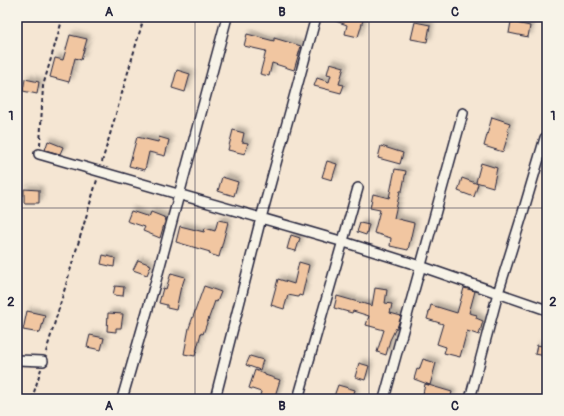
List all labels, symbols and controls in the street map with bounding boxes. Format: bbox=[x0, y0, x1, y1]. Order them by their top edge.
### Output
text: A bbox=[105, 4, 114, 20]
text: B bbox=[278, 4, 286, 20]
text: C bbox=[451, 4, 459, 20]
text: 1 bbox=[8, 108, 14, 124]
text: 1 bbox=[550, 108, 556, 124]
text: 2 bbox=[7, 294, 15, 310]
text: 2 bbox=[549, 294, 557, 310]
text: A bbox=[105, 398, 114, 414]
text: B bbox=[278, 398, 286, 414]
text: C bbox=[451, 398, 459, 414]

